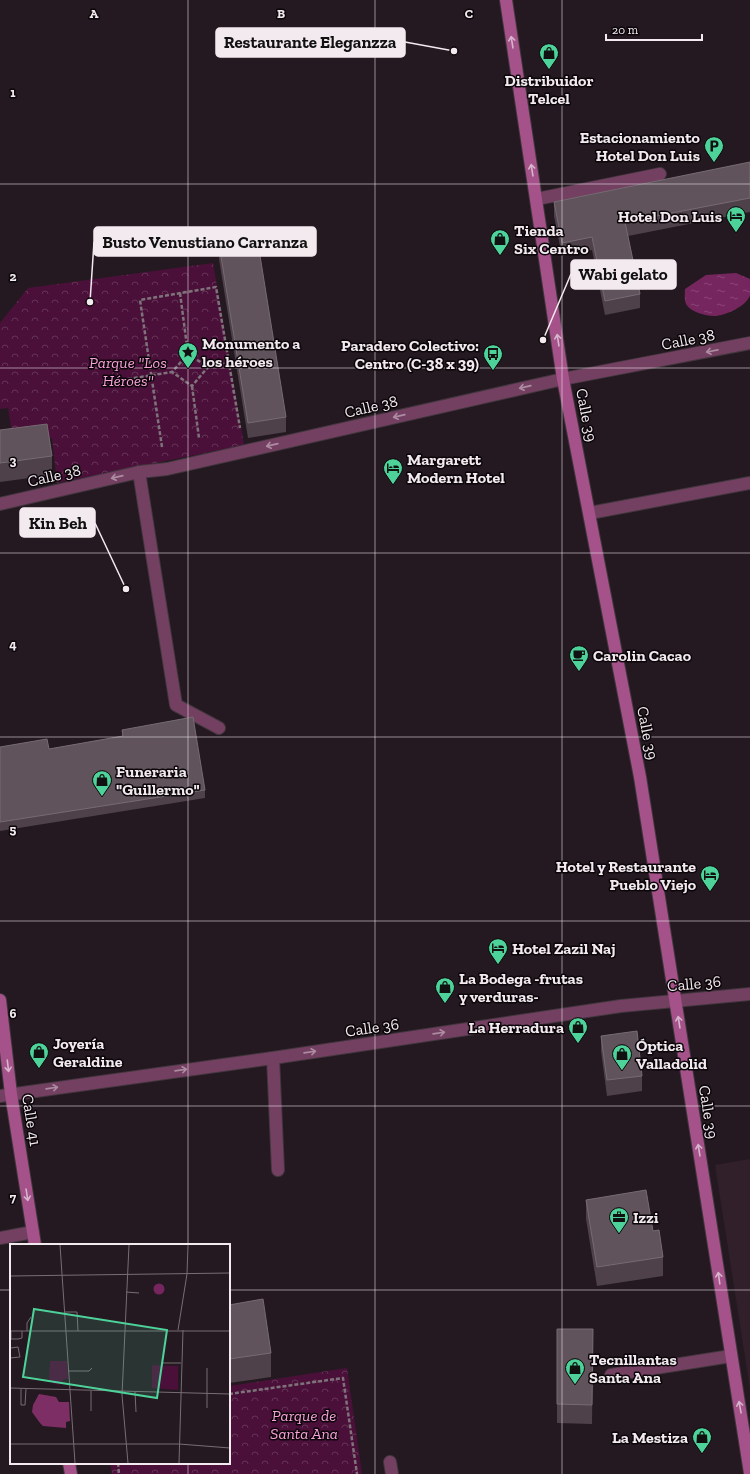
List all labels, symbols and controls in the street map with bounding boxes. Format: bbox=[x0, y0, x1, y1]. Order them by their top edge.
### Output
text: A bbox=[90, 6, 99, 21]
text: B bbox=[277, 6, 285, 21]
text: C bbox=[465, 6, 473, 21]
scale bar bbox=[606, 16, 702, 42]
text: 20 m bbox=[612, 23, 639, 37]
callout: Restaurante Eleganzza bbox=[216, 28, 405, 57]
text: Restaurante Eleganzza bbox=[224, 32, 397, 52]
one-way arrow bbox=[508, 35, 516, 48]
shop icon: Distribuidor Telcel bbox=[538, 42, 560, 70]
place label: Distribuidor Telcel bbox=[504, 71, 594, 108]
text: 1 bbox=[10, 85, 16, 100]
place label: Estacionamiento Hotel Don Luis bbox=[580, 128, 701, 165]
parking icon: Estacionamiento Hotel Don Luis bbox=[703, 135, 725, 163]
one-way arrow bbox=[528, 164, 536, 177]
hotel icon: Hotel Don Luis bbox=[725, 205, 747, 233]
place label: Hotel Don Luis bbox=[618, 207, 722, 226]
place label: Tienda Six Centro bbox=[514, 221, 589, 258]
callout: Busto Venustiano Carranza bbox=[94, 227, 316, 256]
shop icon: Tienda Six Centro bbox=[489, 228, 511, 256]
text: Busto Venustiano Carranza bbox=[102, 232, 308, 252]
callout: Wabi gelato bbox=[571, 260, 676, 289]
text: Wabi gelato bbox=[578, 264, 668, 284]
text: 2 bbox=[10, 269, 17, 284]
street label: Calle 38 bbox=[660, 325, 716, 354]
place label: Monumento a los héroes bbox=[202, 334, 300, 371]
one-way arrow bbox=[554, 334, 562, 347]
place label: Paradero Colectivo: Centro (C-38 x 39) bbox=[341, 336, 479, 373]
place icon: Monumento a los héroes bbox=[177, 341, 199, 369]
bus stop icon: Paradero Colectivo: Centro (C-38 x 39) bbox=[482, 343, 504, 371]
one-way arrow bbox=[706, 347, 719, 355]
park label: Parque "Los Héroes" bbox=[89, 353, 167, 390]
one-way arrow bbox=[519, 384, 532, 392]
street label: Calle 39 bbox=[572, 387, 601, 443]
street label: Calle 38 bbox=[343, 391, 400, 422]
one-way arrow bbox=[392, 413, 405, 421]
one-way arrow bbox=[266, 442, 279, 449]
place label: Margarett Modern Hotel bbox=[407, 450, 505, 487]
text: 3 bbox=[10, 453, 17, 468]
hotel icon: Margarett Modern Hotel bbox=[382, 457, 404, 485]
street label: Calle 38 bbox=[26, 460, 83, 491]
one-way arrow bbox=[111, 474, 124, 482]
callout: Kin Beh bbox=[20, 508, 95, 537]
text: Kin Beh bbox=[29, 513, 87, 533]
text: 4 bbox=[9, 637, 17, 652]
cafe icon: Carolin Cacao bbox=[568, 644, 590, 672]
place label: Carolin Cacao bbox=[593, 646, 692, 665]
street label: Calle 39 bbox=[633, 705, 662, 761]
place label: Funeraria "Guillermo" bbox=[116, 762, 200, 799]
shop icon: Funeraria "Guillermo" bbox=[91, 769, 113, 797]
text: 5 bbox=[10, 822, 17, 837]
place label: Hotel y Restaurante Pueblo Viejo bbox=[556, 857, 697, 894]
hotel icon: Hotel y Restaurante Pueblo Viejo bbox=[699, 864, 721, 892]
hotel icon: Hotel Zazil Naj bbox=[487, 937, 509, 965]
place label: Hotel Zazil Naj bbox=[512, 939, 615, 958]
place label: La Bodega -frutas y verduras- bbox=[459, 969, 583, 1006]
street label: Calle 36 bbox=[666, 972, 722, 995]
shop icon: La Bodega -frutas y verduras- bbox=[434, 976, 456, 1004]
text: 6 bbox=[10, 1006, 17, 1021]
street label: Calle 36 bbox=[344, 1014, 400, 1041]
shop icon: La Herradura bbox=[567, 1016, 589, 1044]
one-way arrow bbox=[675, 1016, 683, 1029]
place label: La Herradura bbox=[469, 1018, 564, 1037]
one-way arrow bbox=[432, 1029, 445, 1037]
place label: Joyería Geraldine bbox=[53, 1034, 123, 1071]
place label: Óptica Valladolid bbox=[636, 1036, 707, 1073]
shop icon: Joyería Geraldine bbox=[28, 1041, 50, 1069]
shop icon: Óptica Valladolid bbox=[611, 1043, 633, 1071]
one-way arrow bbox=[303, 1048, 316, 1056]
one-way arrow bbox=[4, 1059, 12, 1072]
one-way arrow bbox=[174, 1066, 187, 1074]
one-way arrow bbox=[46, 1084, 59, 1092]
street label: Calle 39 bbox=[695, 1084, 722, 1140]
street label: Calle 41 bbox=[18, 1093, 45, 1147]
one-way arrow bbox=[695, 1144, 703, 1157]
one-way arrow bbox=[23, 1188, 31, 1201]
text: 7 bbox=[10, 1190, 17, 1205]
office icon: Izzi bbox=[608, 1206, 630, 1234]
place label: Izzi bbox=[633, 1208, 659, 1227]
inset map bbox=[10, 1244, 230, 1464]
one-way arrow bbox=[715, 1272, 723, 1285]
place label: Tecnillantas Santa Ana bbox=[589, 1350, 677, 1387]
shop icon: Tecnillantas Santa Ana bbox=[564, 1357, 586, 1385]
one-way arrow bbox=[735, 1401, 743, 1414]
park label: Parque de Santa Ana bbox=[270, 1406, 338, 1443]
shop icon: La Mestiza bbox=[691, 1426, 713, 1454]
place label: La Mestiza bbox=[612, 1428, 688, 1447]

